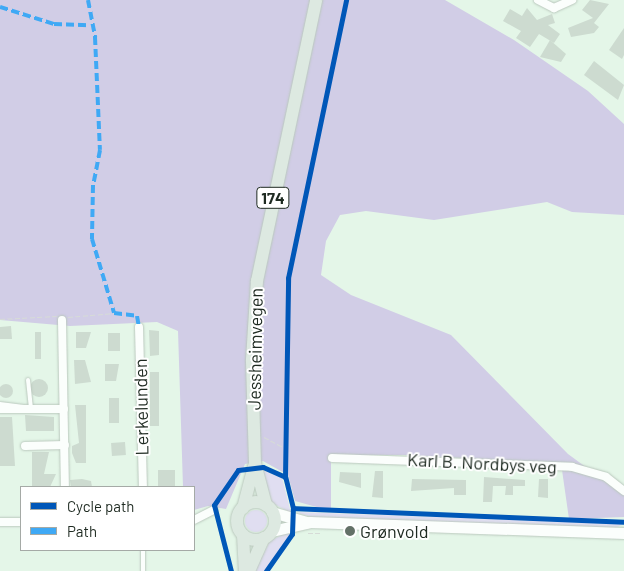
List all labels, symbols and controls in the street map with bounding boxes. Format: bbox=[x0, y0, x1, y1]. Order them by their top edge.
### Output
road number: 174 bbox=[256, 184, 290, 212]
street label: Jessheimvegen bbox=[243, 288, 267, 410]
street label: Lerkelunden bbox=[129, 358, 153, 456]
street label: Karl B. Nordbys veg bbox=[407, 448, 557, 478]
legend bbox=[20, 486, 195, 551]
text: Cycle path bbox=[67, 497, 134, 515]
place label: Grønvold bbox=[360, 520, 429, 542]
text: Path bbox=[67, 522, 97, 540]
marker: Grønvold bbox=[344, 525, 356, 537]

